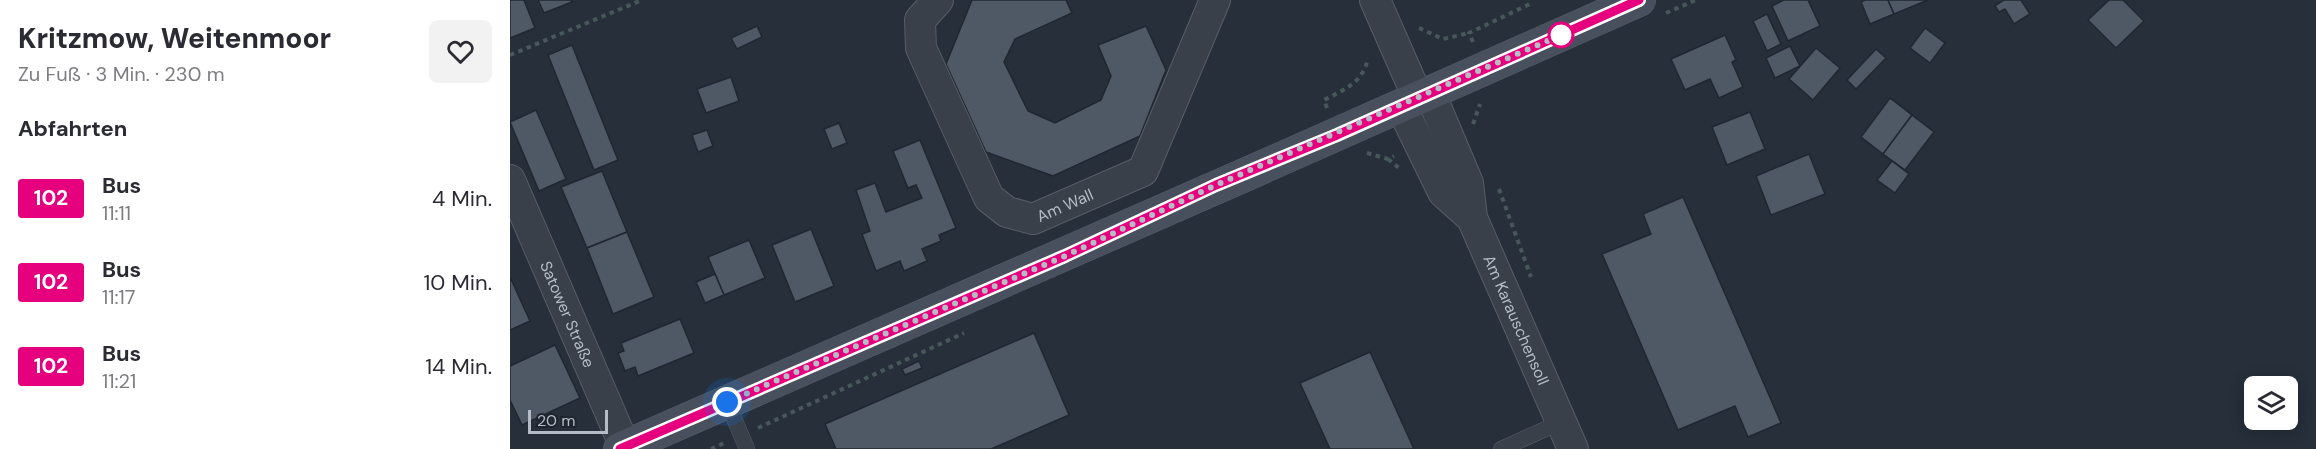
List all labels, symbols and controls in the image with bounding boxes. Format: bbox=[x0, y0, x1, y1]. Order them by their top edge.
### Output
text: Kritzmow, Weitenmoor bbox=[18, 20, 331, 57]
button: heart bbox=[429, 20, 492, 83]
unlabelled marker bbox=[1548, 22, 1574, 48]
text: Zu Fuß · 3 Min. · 230 m bbox=[18, 61, 225, 87]
text: Abfahrten bbox=[18, 114, 127, 143]
text: Bus bbox=[102, 171, 141, 200]
text: 102 bbox=[34, 184, 68, 212]
text: 4 Min. bbox=[432, 184, 492, 213]
street label: Am Wall bbox=[1033, 184, 1097, 227]
text: 11:11 bbox=[102, 200, 131, 226]
street label: Am Karauschensoll bbox=[1478, 252, 1554, 388]
text: Bus bbox=[102, 255, 141, 284]
street label: Satower Straße bbox=[535, 258, 599, 371]
text: 102 bbox=[34, 268, 68, 296]
text: 10 Min. bbox=[423, 268, 492, 297]
text: 11:17 bbox=[102, 284, 135, 310]
text: Bus bbox=[102, 339, 141, 368]
text: 102 bbox=[34, 352, 68, 380]
text: 14 Min. bbox=[425, 352, 492, 381]
text: 11:21 bbox=[102, 368, 136, 394]
map controls bbox=[2244, 376, 2298, 430]
button: layers bbox=[2244, 376, 2298, 430]
your location bbox=[712, 387, 742, 417]
scale bar bbox=[528, 407, 608, 434]
text: 20 m bbox=[537, 410, 576, 431]

